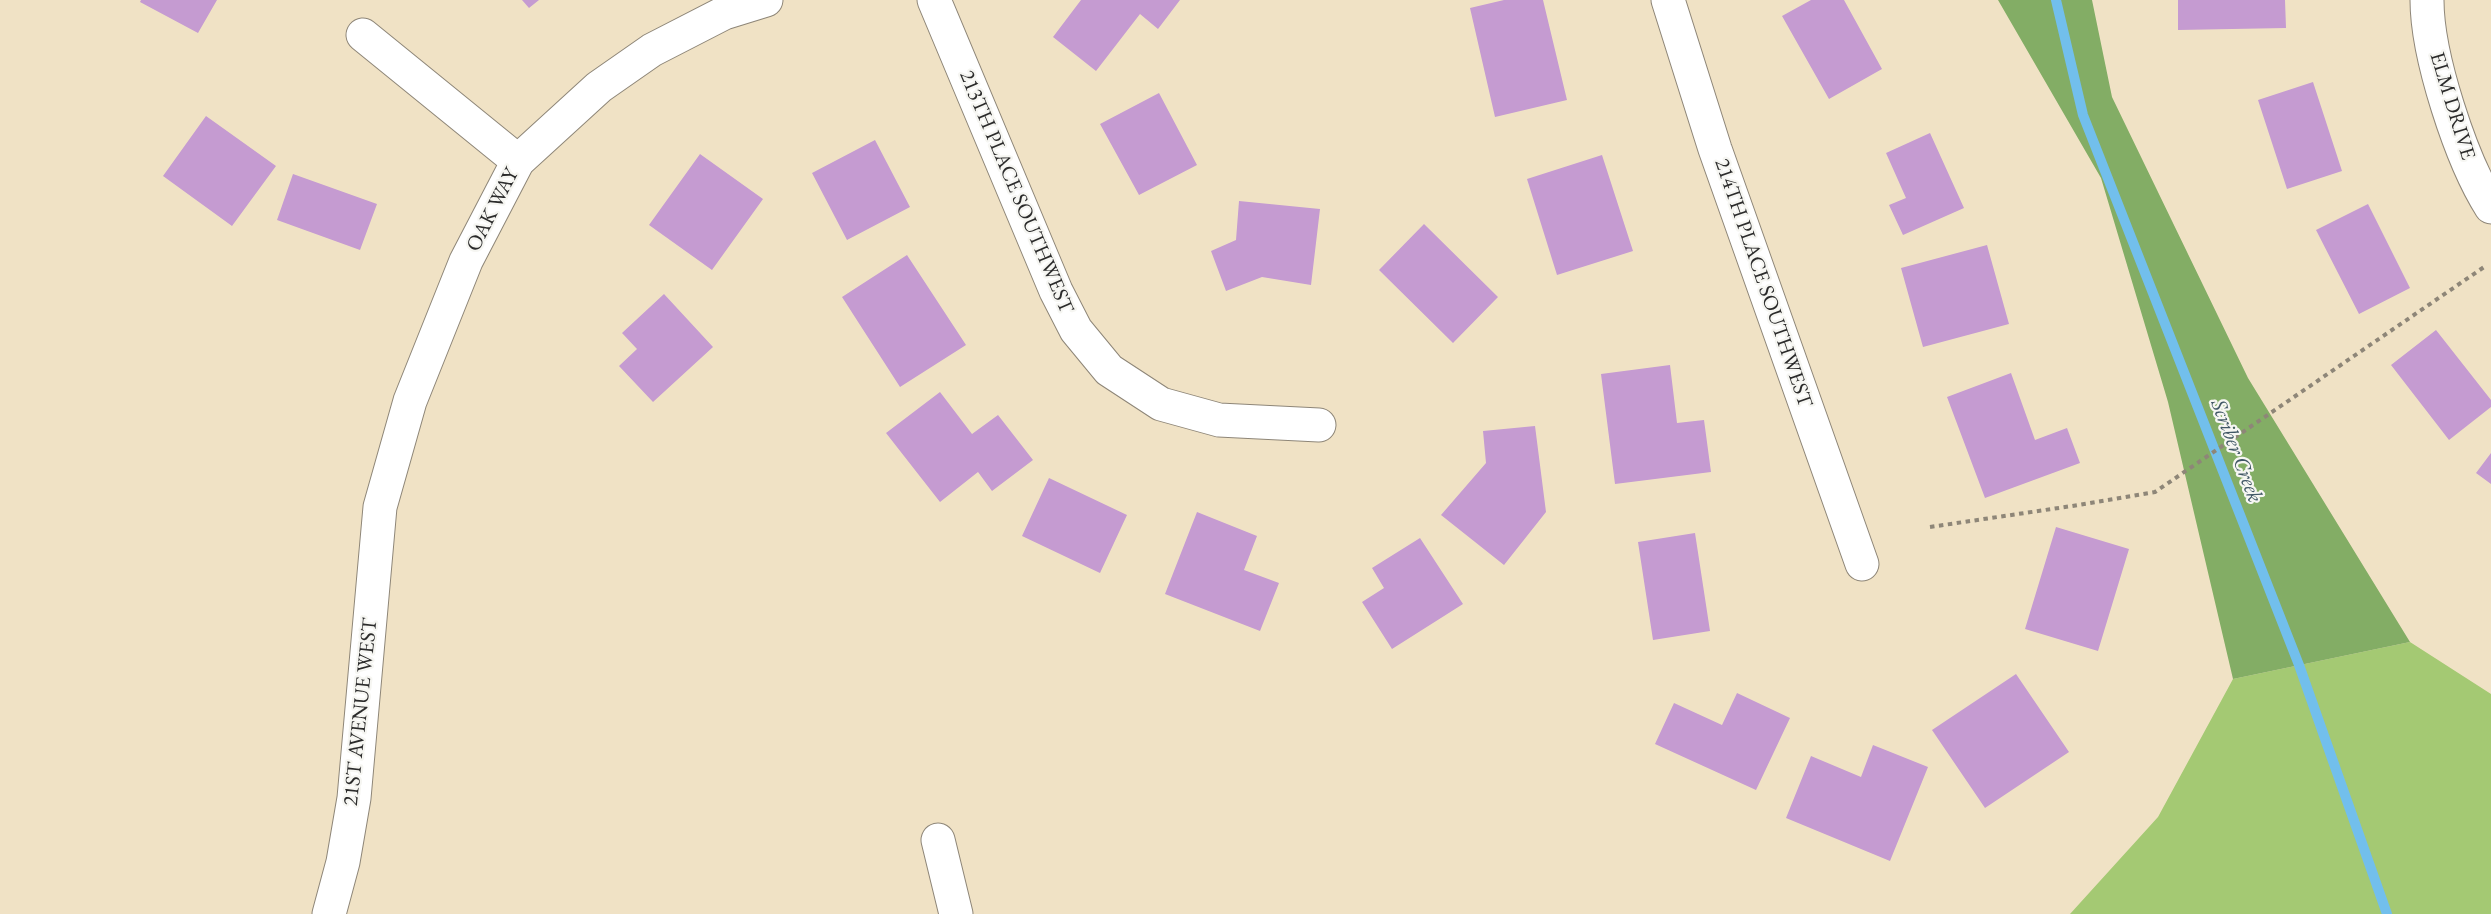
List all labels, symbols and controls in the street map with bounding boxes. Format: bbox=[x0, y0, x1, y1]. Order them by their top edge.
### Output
street label: ELM DRIVE bbox=[2424, 49, 2480, 163]
street label: 213TH PLACE SOUTHWEST bbox=[953, 67, 1079, 317]
street label: 214TH PLACE SOUTHWEST bbox=[1709, 155, 1817, 411]
street label: OAK WAY bbox=[461, 164, 525, 256]
water label: Scriber Creek bbox=[2204, 396, 2268, 506]
street label: 21ST AVENUE WEST bbox=[339, 617, 383, 807]

